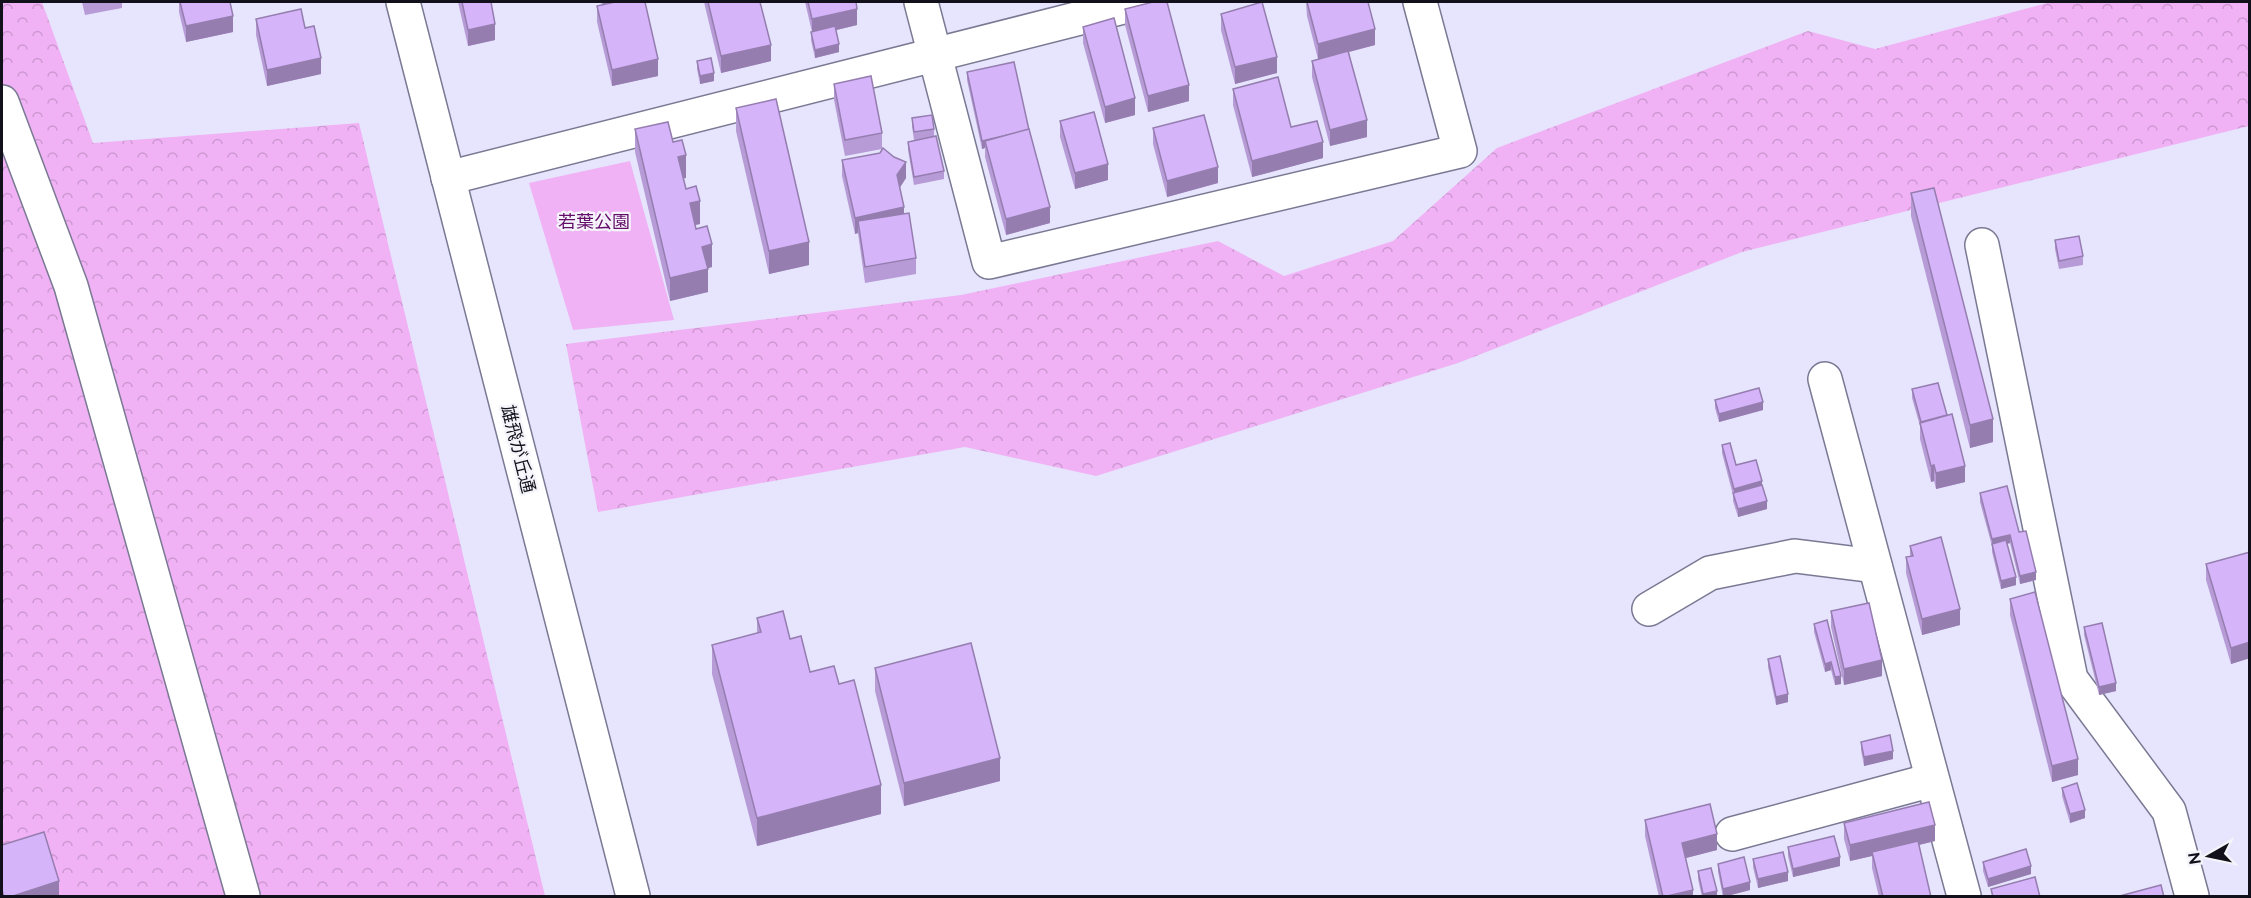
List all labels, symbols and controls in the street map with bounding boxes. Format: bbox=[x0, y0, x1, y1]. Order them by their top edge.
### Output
park label: 若葉公園 bbox=[558, 211, 630, 232]
street label: 雄飛が丘通 bbox=[497, 403, 540, 495]
north arrow bbox=[2179, 826, 2239, 886]
text: N bbox=[2184, 851, 2205, 866]

